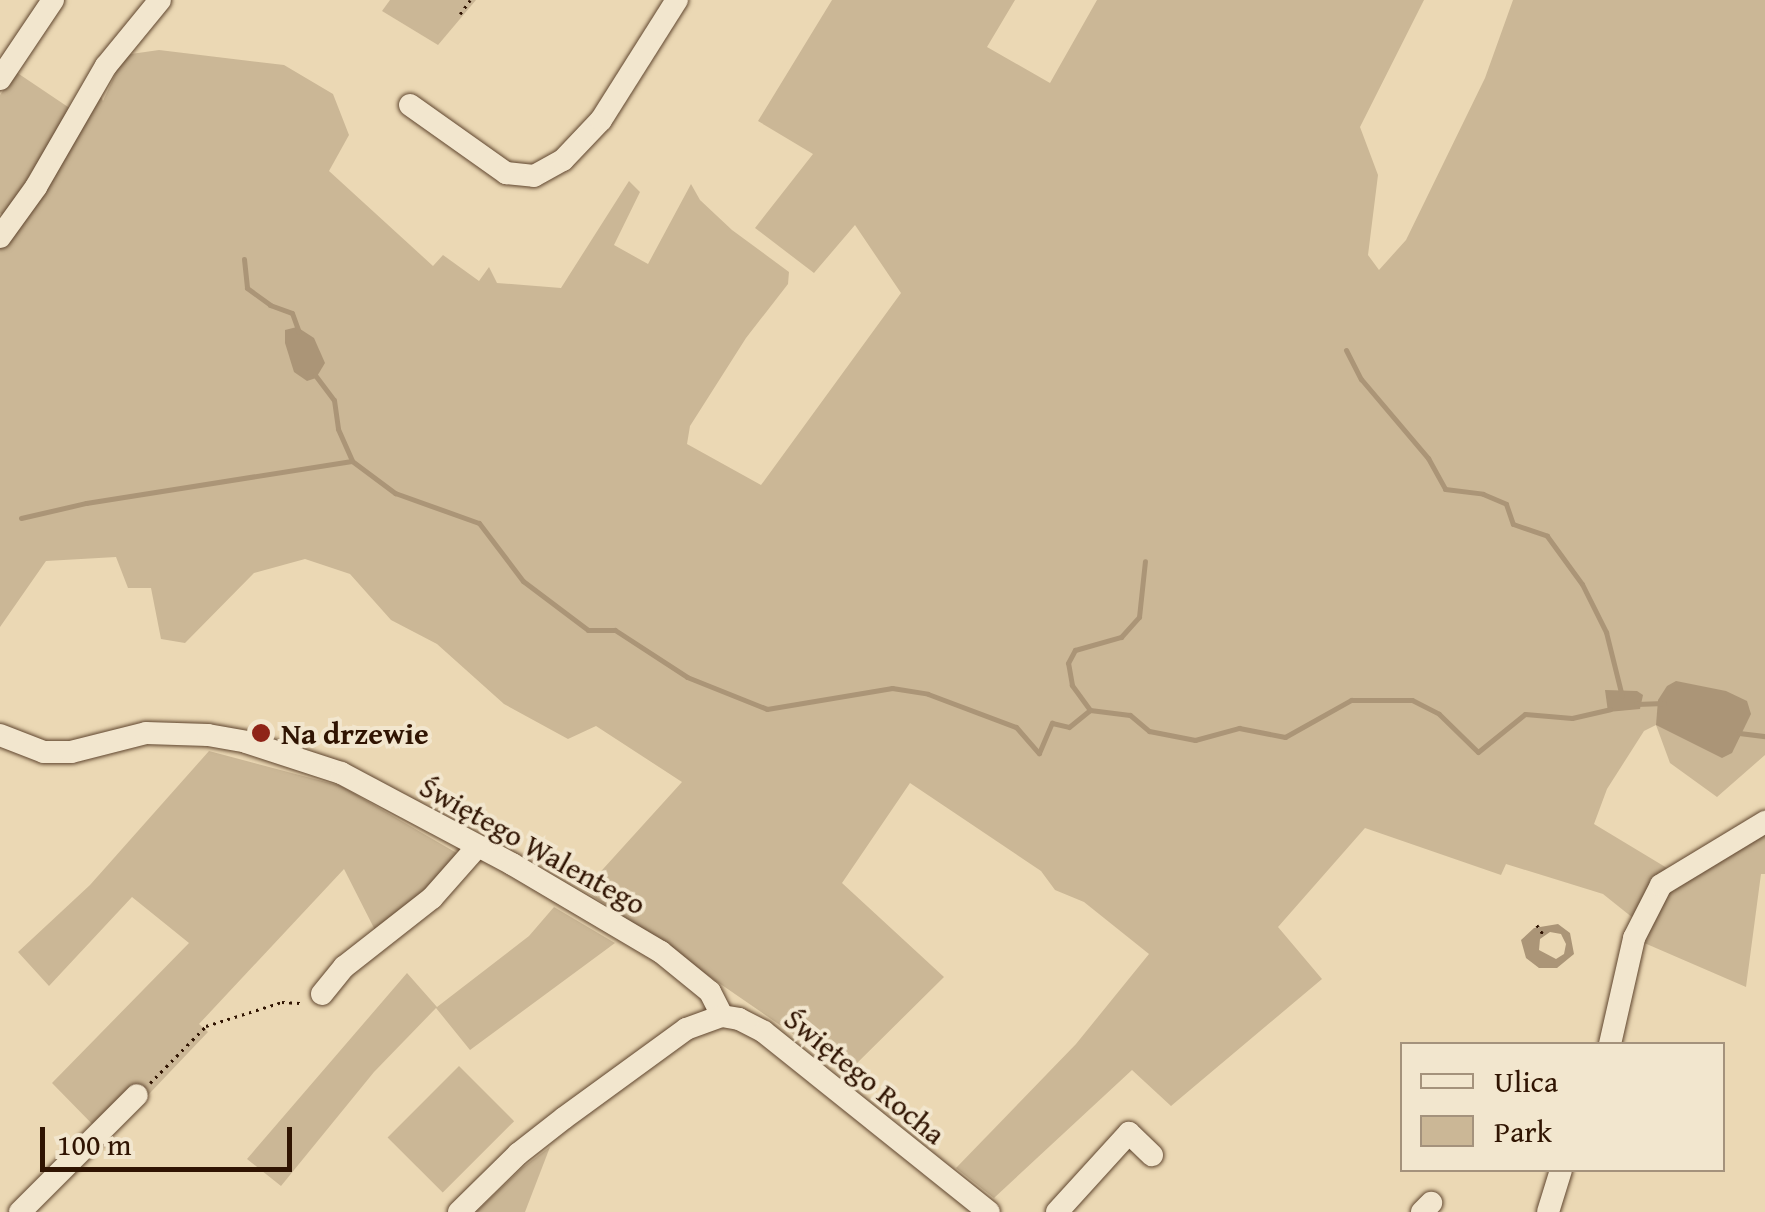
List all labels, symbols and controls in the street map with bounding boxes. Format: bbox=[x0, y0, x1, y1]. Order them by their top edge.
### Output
place label: Na drzewie bbox=[281, 715, 429, 751]
marker: Na drzewie bbox=[250, 722, 272, 744]
street label: Świętego Walentego bbox=[414, 768, 652, 922]
street label: Świętego Rocha bbox=[777, 1000, 953, 1152]
legend bbox=[1400, 1042, 1725, 1172]
text: Ulica bbox=[1494, 1059, 1558, 1103]
scale bar bbox=[45, 1107, 298, 1169]
text: Park bbox=[1494, 1109, 1552, 1153]
text: 100 m bbox=[57, 1122, 131, 1166]

